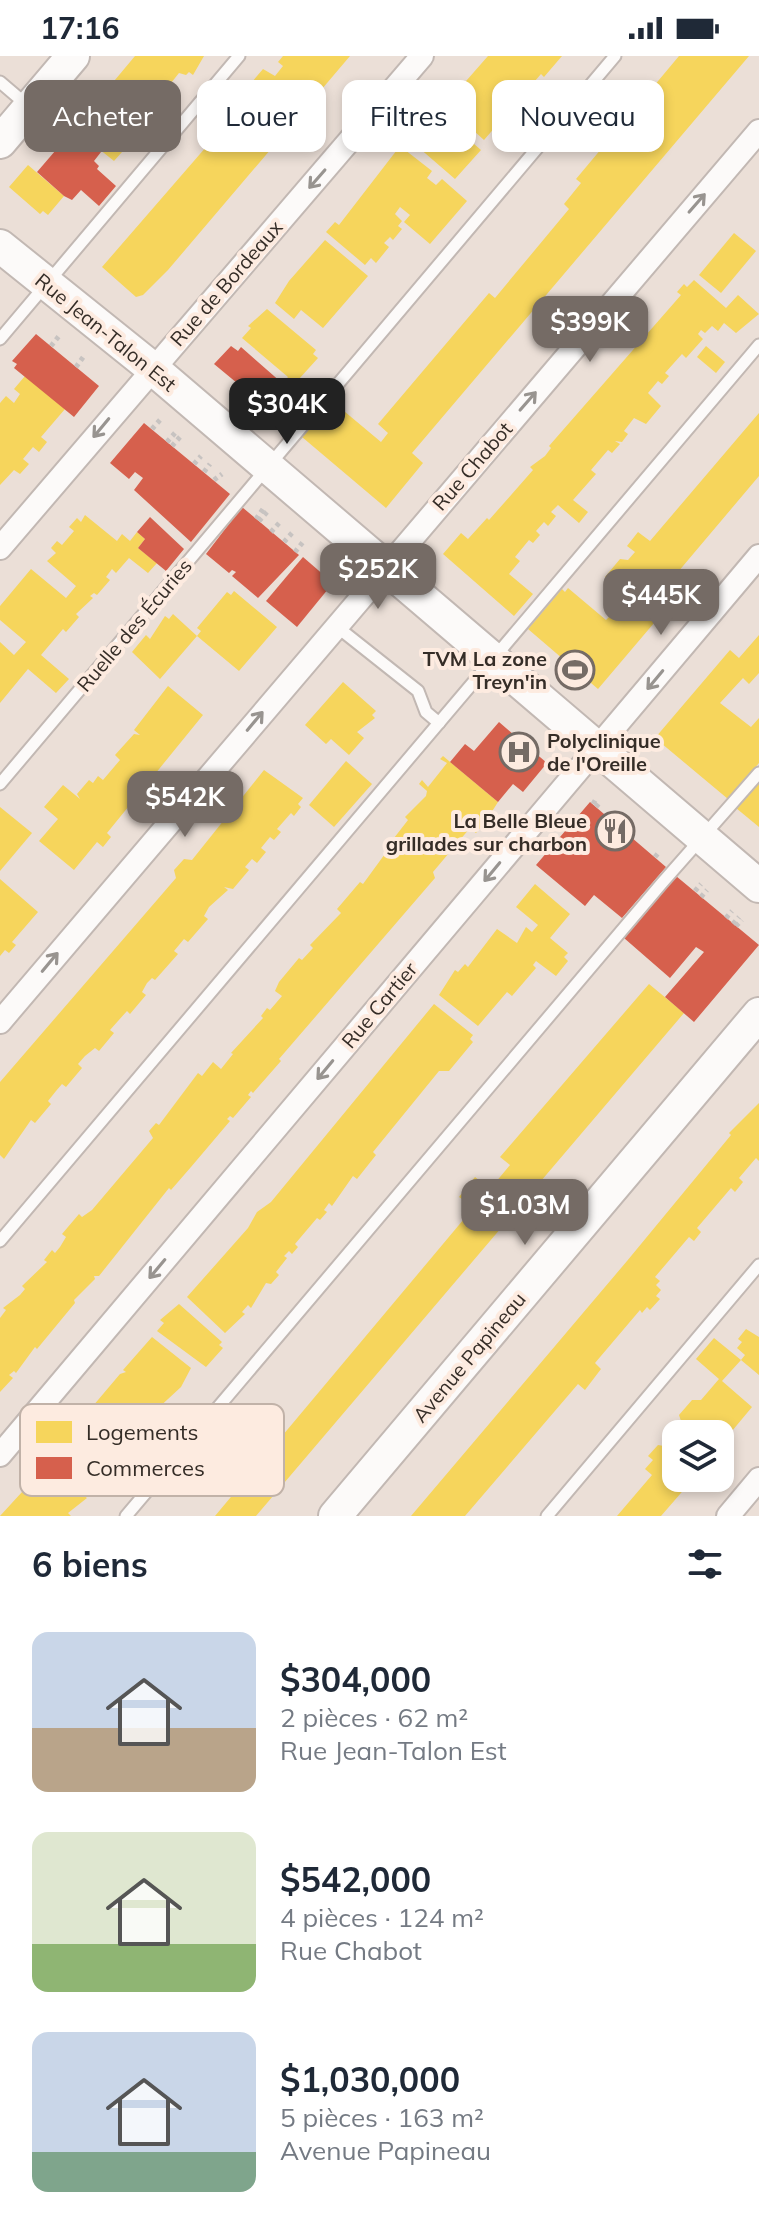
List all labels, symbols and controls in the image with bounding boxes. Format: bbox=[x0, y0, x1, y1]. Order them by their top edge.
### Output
text: 17:16 bbox=[40, 9, 119, 47]
chip: Acheter bbox=[24, 80, 181, 152]
chip: Louer bbox=[197, 80, 326, 152]
chip: Filtres bbox=[342, 80, 476, 152]
chip: Nouveau bbox=[492, 80, 664, 152]
one-way arrow bbox=[308, 168, 326, 189]
one-way arrow bbox=[688, 194, 706, 214]
street label: Rue de Bordeaux bbox=[164, 215, 288, 351]
street label: Rue Jean-Talon Est bbox=[30, 267, 182, 397]
pin: $399K bbox=[534, 296, 646, 364]
text: $399K bbox=[550, 305, 630, 338]
pin: $304K bbox=[231, 378, 343, 446]
text: $304K bbox=[247, 387, 327, 420]
one-way arrow bbox=[519, 391, 537, 411]
one-way arrow bbox=[92, 417, 110, 438]
street label: Rue Chabot bbox=[427, 417, 517, 515]
pin: $252K bbox=[322, 543, 434, 611]
text: $252K bbox=[338, 552, 418, 585]
street label: Ruelle des Écuries bbox=[71, 553, 197, 697]
pin: $445K bbox=[605, 569, 717, 637]
text: $445K bbox=[621, 578, 701, 611]
place label: TVM La zone Treyn'in bbox=[423, 646, 547, 694]
sports icon: TVM La zone Treyn'in bbox=[554, 649, 596, 691]
one-way arrow bbox=[646, 669, 664, 689]
one-way arrow bbox=[246, 712, 264, 732]
place label: Polyclinique de l'Oreille bbox=[547, 728, 661, 776]
hospital icon: Polyclinique de l'Oreille bbox=[498, 731, 540, 773]
pin: $542K bbox=[129, 771, 241, 839]
text: $542K bbox=[145, 780, 225, 813]
place label: La Belle Bleue grillades sur charbon bbox=[386, 808, 587, 856]
restaurant icon: La Belle Bleue grillades sur charbon bbox=[594, 810, 636, 852]
one-way arrow bbox=[483, 861, 501, 881]
one-way arrow bbox=[41, 953, 59, 973]
street label: Rue Cartier bbox=[336, 956, 423, 1053]
one-way arrow bbox=[316, 1060, 334, 1080]
pin: $1.03M bbox=[460, 1179, 590, 1247]
text: $1.03M bbox=[479, 1188, 571, 1221]
one-way arrow bbox=[148, 1258, 166, 1279]
street label: Avenue Papineau bbox=[407, 1287, 531, 1427]
legend bbox=[20, 1404, 284, 1496]
text: Logements bbox=[86, 1418, 198, 1446]
map controls bbox=[662, 1420, 734, 1492]
button: layers bbox=[662, 1420, 734, 1492]
text: Commerces bbox=[86, 1454, 205, 1482]
icon: filters bbox=[683, 1542, 727, 1586]
text: 6 biens bbox=[32, 1543, 148, 1586]
text: $304,000 bbox=[280, 1658, 431, 1701]
icon: home bbox=[96, 1664, 192, 1760]
text: 2 pièces · 62 m² bbox=[280, 1701, 468, 1734]
text: Rue Jean-Talon Est bbox=[280, 1734, 507, 1767]
text: $542,000 bbox=[280, 1858, 431, 1901]
icon: home bbox=[96, 1864, 192, 1960]
text: 4 pièces · 124 m² bbox=[280, 1901, 484, 1934]
text: Rue Chabot bbox=[280, 1934, 422, 1967]
text: $1,030,000 bbox=[280, 2058, 460, 2101]
icon: home bbox=[96, 2064, 192, 2160]
text: 5 pièces · 163 m² bbox=[280, 2101, 484, 2134]
text: Avenue Papineau bbox=[280, 2134, 491, 2167]

